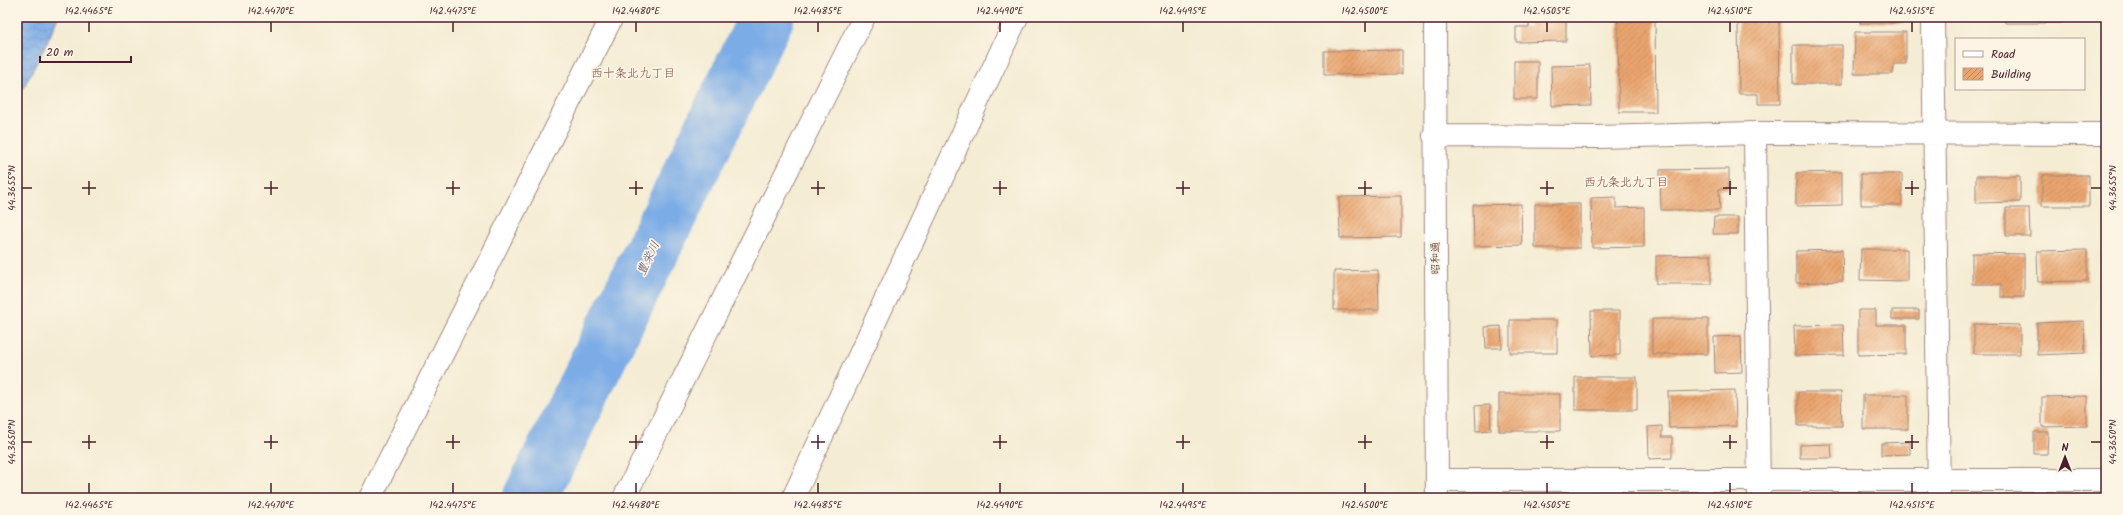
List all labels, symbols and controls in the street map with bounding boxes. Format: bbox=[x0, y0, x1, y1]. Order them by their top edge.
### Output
text: 142.4465°E bbox=[65, 3, 114, 19]
text: 142.4470°E bbox=[248, 3, 295, 19]
text: 142.4475°E bbox=[429, 3, 478, 19]
text: 142.4480°E bbox=[612, 3, 661, 19]
text: 142.4485°E bbox=[794, 3, 843, 19]
text: 142.4490°E bbox=[977, 3, 1025, 19]
text: 142.4495°E bbox=[1159, 3, 1208, 19]
text: 142.4500°E bbox=[1342, 3, 1390, 19]
text: 142.4505°E bbox=[1523, 3, 1572, 19]
text: 142.4510°E bbox=[1707, 3, 1754, 19]
text: 142.4515°E bbox=[1889, 3, 1936, 19]
scale bar bbox=[40, 38, 131, 64]
legend bbox=[1955, 38, 2085, 90]
text: 20 m bbox=[46, 43, 74, 62]
text: Road bbox=[1991, 45, 2016, 64]
district label: 西十条北九丁目 bbox=[591, 64, 675, 83]
text: Building bbox=[1991, 65, 2031, 84]
text: 44.3655°N bbox=[4, 165, 20, 211]
text: 44.3655°N bbox=[2105, 165, 2121, 211]
district label: 西九条北九丁目 bbox=[1584, 173, 1668, 192]
water label: 豊栄川 bbox=[632, 238, 665, 279]
street label: 昭和通 bbox=[1427, 241, 1445, 275]
text: 44.3650°N bbox=[4, 419, 20, 465]
text: 44.3650°N bbox=[2105, 419, 2121, 465]
north arrow bbox=[2045, 437, 2085, 477]
text: N bbox=[2062, 439, 2069, 457]
text: 142.4465°E bbox=[65, 497, 114, 513]
text: 142.4470°E bbox=[248, 497, 295, 513]
text: 142.4475°E bbox=[429, 497, 478, 513]
text: 142.4480°E bbox=[612, 497, 661, 513]
text: 142.4485°E bbox=[794, 497, 843, 513]
text: 142.4490°E bbox=[977, 497, 1025, 513]
text: 142.4495°E bbox=[1159, 497, 1208, 513]
text: 142.4500°E bbox=[1342, 497, 1390, 513]
text: 142.4505°E bbox=[1523, 497, 1572, 513]
text: 142.4510°E bbox=[1707, 497, 1754, 513]
text: 142.4515°E bbox=[1889, 497, 1936, 513]

